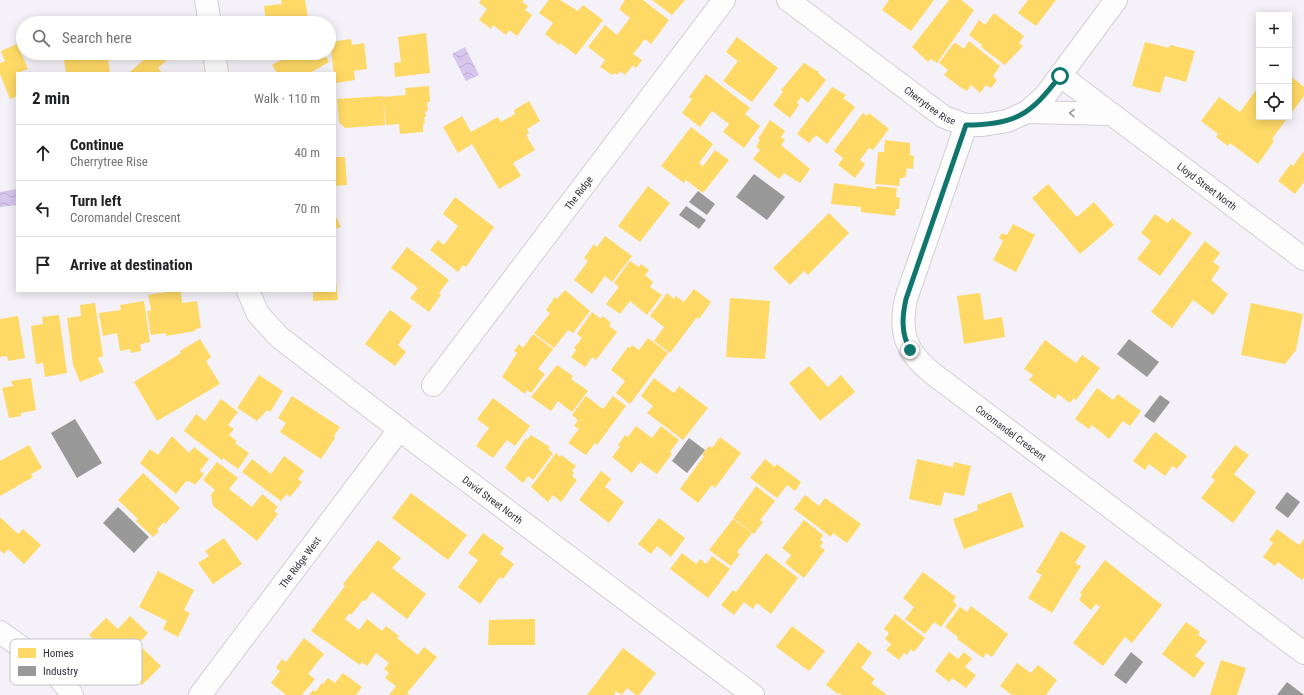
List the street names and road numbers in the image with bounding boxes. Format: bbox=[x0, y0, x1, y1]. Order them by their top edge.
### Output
street label: Cherrytree Rise bbox=[902, 84, 957, 126]
street label: Lloyd Street North bbox=[1175, 160, 1239, 212]
street label: The Ridge bbox=[562, 174, 595, 212]
street label: Coromandel Crescent bbox=[974, 403, 1048, 463]
street label: David Street North bbox=[461, 474, 525, 526]
street label: The Ridge West bbox=[277, 534, 322, 590]

